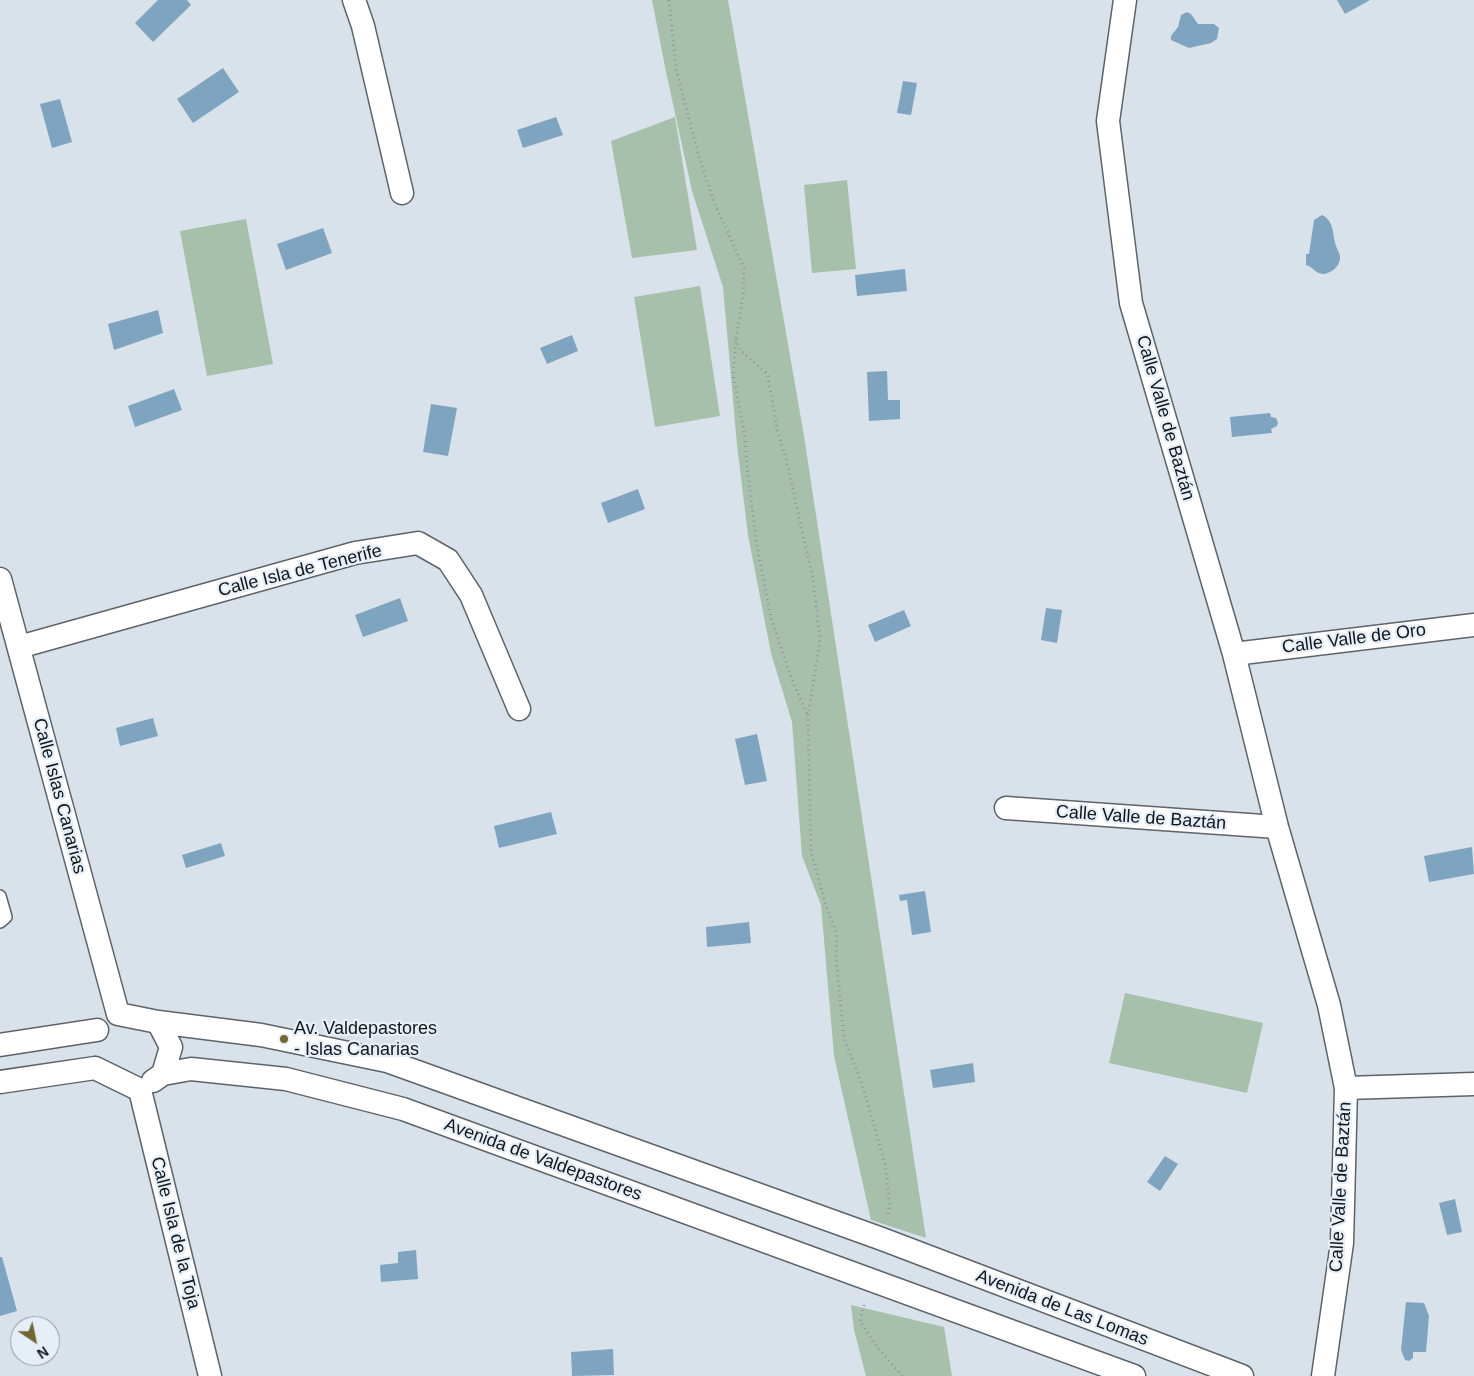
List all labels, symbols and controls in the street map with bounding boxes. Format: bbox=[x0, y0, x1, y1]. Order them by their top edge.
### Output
street label: Calle Valle de Baztán bbox=[1131, 333, 1199, 503]
street label: Calle Isla de Tenerife bbox=[216, 540, 384, 602]
street label: Calle Valle de Oro bbox=[1281, 619, 1427, 659]
street label: Calle Islas Canarias bbox=[28, 716, 90, 876]
street label: Calle Valle de Baztán bbox=[1055, 801, 1227, 835]
place label: Av. Valdepastores - Islas Canarias bbox=[294, 1018, 437, 1060]
marker: Av. Valdepastores - Islas Canarias bbox=[278, 1033, 290, 1045]
street label: Calle Valle de Baztán bbox=[1326, 1101, 1356, 1273]
street label: Avenida de Valdepastores bbox=[441, 1114, 645, 1206]
street label: Calle Isla de la Toja bbox=[146, 1155, 204, 1311]
street label: Avenida de Las Lomas bbox=[973, 1265, 1151, 1351]
north arrow bbox=[10, 1316, 60, 1366]
text: N bbox=[34, 1343, 51, 1362]

